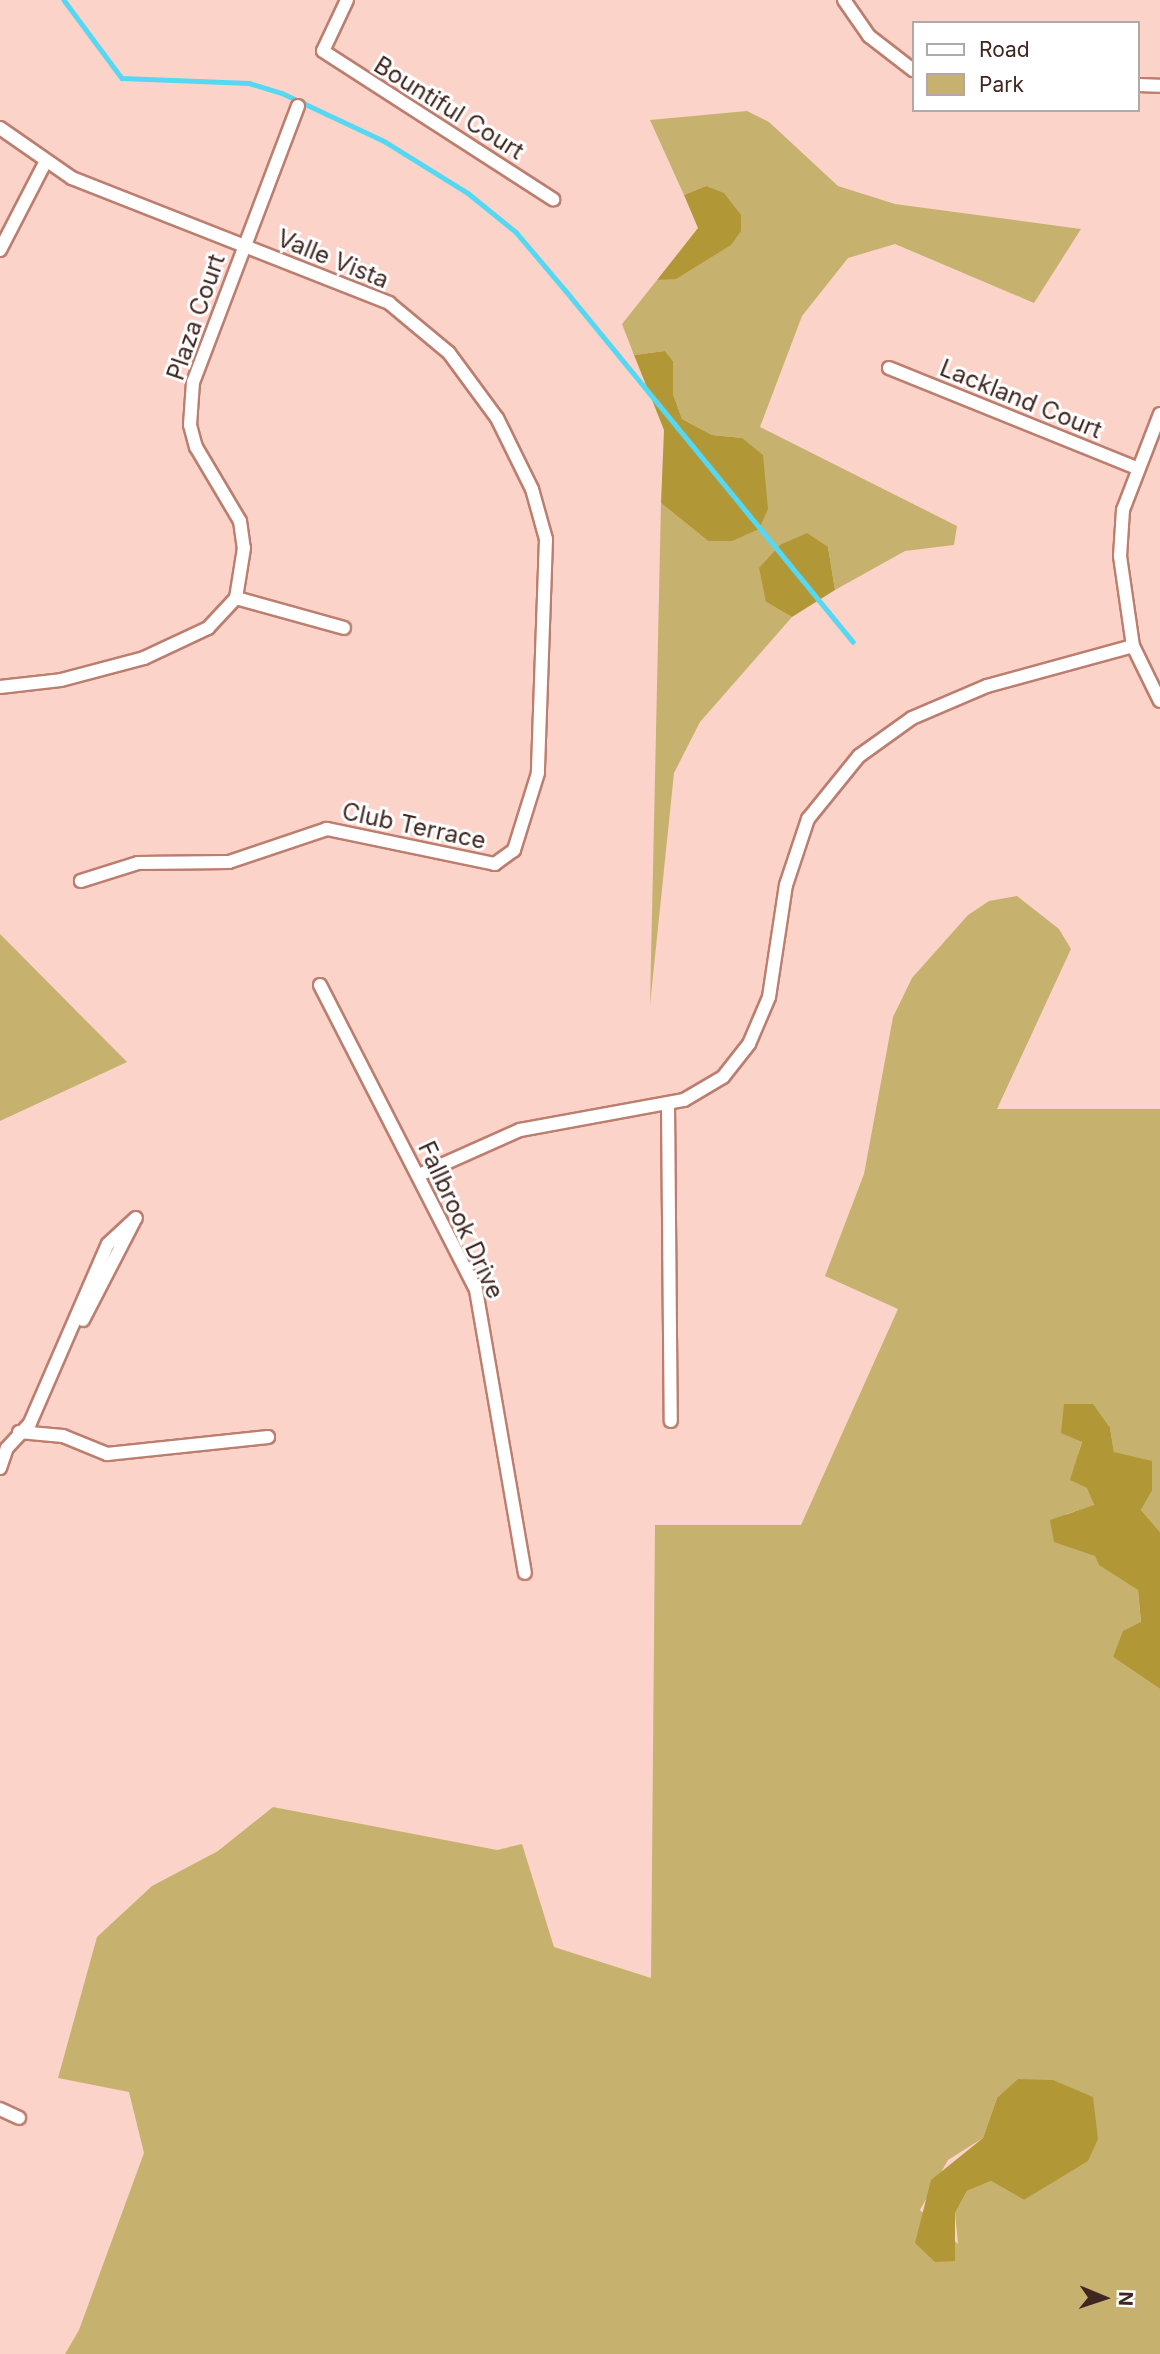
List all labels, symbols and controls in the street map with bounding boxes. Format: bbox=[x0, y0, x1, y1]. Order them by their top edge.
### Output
legend bbox=[912, 21, 1139, 112]
text: Road bbox=[979, 37, 1030, 62]
street label: Bountiful Court bbox=[369, 50, 529, 166]
text: Park bbox=[979, 72, 1024, 97]
street label: Valle Vista bbox=[273, 224, 393, 294]
street label: Plaza Court bbox=[161, 250, 231, 384]
street label: Lackland Court bbox=[936, 353, 1106, 445]
street label: Club Terrace bbox=[339, 797, 489, 855]
street label: Fallbrook Drive bbox=[412, 1137, 510, 1303]
north arrow bbox=[1069, 2263, 1139, 2333]
text: N bbox=[1114, 2291, 1137, 2306]

